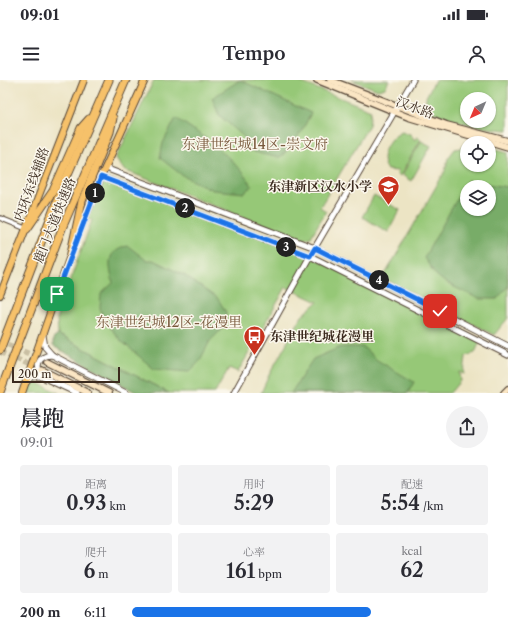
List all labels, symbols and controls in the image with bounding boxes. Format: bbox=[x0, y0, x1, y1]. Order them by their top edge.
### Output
text: 09:01 bbox=[20, 5, 59, 24]
icon: menu bbox=[20, 43, 42, 65]
text: Tempo bbox=[222, 43, 286, 65]
icon: person bbox=[466, 43, 488, 65]
north arrow bbox=[460, 92, 496, 128]
map controls bbox=[460, 92, 496, 216]
street label: 汉水路 bbox=[394, 93, 436, 121]
district label: 东津世纪城14区-崇文府 bbox=[182, 135, 328, 153]
button: locate bbox=[460, 136, 496, 172]
street label: 内环东线辅路 bbox=[10, 145, 52, 223]
school or university icon: 东津新区汉水小学 bbox=[375, 173, 401, 206]
street label: 鹿门大道快速路 bbox=[30, 175, 78, 265]
place label: 东津新区汉水小学 bbox=[268, 178, 372, 194]
button: layers bbox=[460, 180, 496, 216]
pin: 1 bbox=[85, 183, 105, 203]
text: 1 bbox=[93, 186, 97, 200]
pin: 2 bbox=[175, 198, 195, 218]
text: 2 bbox=[182, 201, 188, 215]
pin: 3 bbox=[276, 237, 296, 257]
text: 3 bbox=[283, 240, 289, 254]
pin: 4 bbox=[369, 270, 389, 290]
text: 4 bbox=[376, 273, 382, 287]
pin bbox=[40, 277, 74, 311]
icon: arrive bbox=[46, 283, 68, 305]
pin bbox=[423, 294, 457, 328]
icon: check bbox=[429, 300, 451, 322]
district label: 东津世纪城12区-花漫里 bbox=[96, 313, 242, 331]
bus stop icon: 东津世纪城花漫里 bbox=[242, 323, 268, 356]
place label: 东津世纪城花漫里 bbox=[270, 328, 374, 344]
scale bar bbox=[12, 365, 120, 384]
text: 200 m bbox=[18, 367, 51, 381]
text: 晨跑 bbox=[20, 405, 64, 432]
button: share bbox=[446, 406, 488, 448]
text: 09:01 bbox=[20, 434, 53, 450]
text: 距离 bbox=[85, 477, 107, 491]
text: 用时 bbox=[243, 477, 265, 491]
text: 配速 bbox=[401, 477, 423, 491]
text: 0.93 bbox=[66, 491, 106, 515]
text: 5:29 bbox=[234, 491, 274, 515]
text: 5:54 bbox=[380, 491, 420, 515]
text: km bbox=[106, 499, 126, 513]
text: /km bbox=[420, 499, 444, 513]
text: kcal bbox=[402, 544, 422, 558]
text: 爬升 bbox=[85, 545, 107, 559]
text: 心率 bbox=[243, 545, 265, 559]
text: 62 bbox=[400, 558, 424, 582]
text: 6 bbox=[83, 559, 95, 583]
text: 161 bbox=[226, 559, 255, 583]
text: m bbox=[95, 567, 109, 581]
text: bpm bbox=[255, 567, 282, 581]
text: 200 m bbox=[20, 604, 60, 620]
text: 6:11 bbox=[84, 604, 106, 620]

